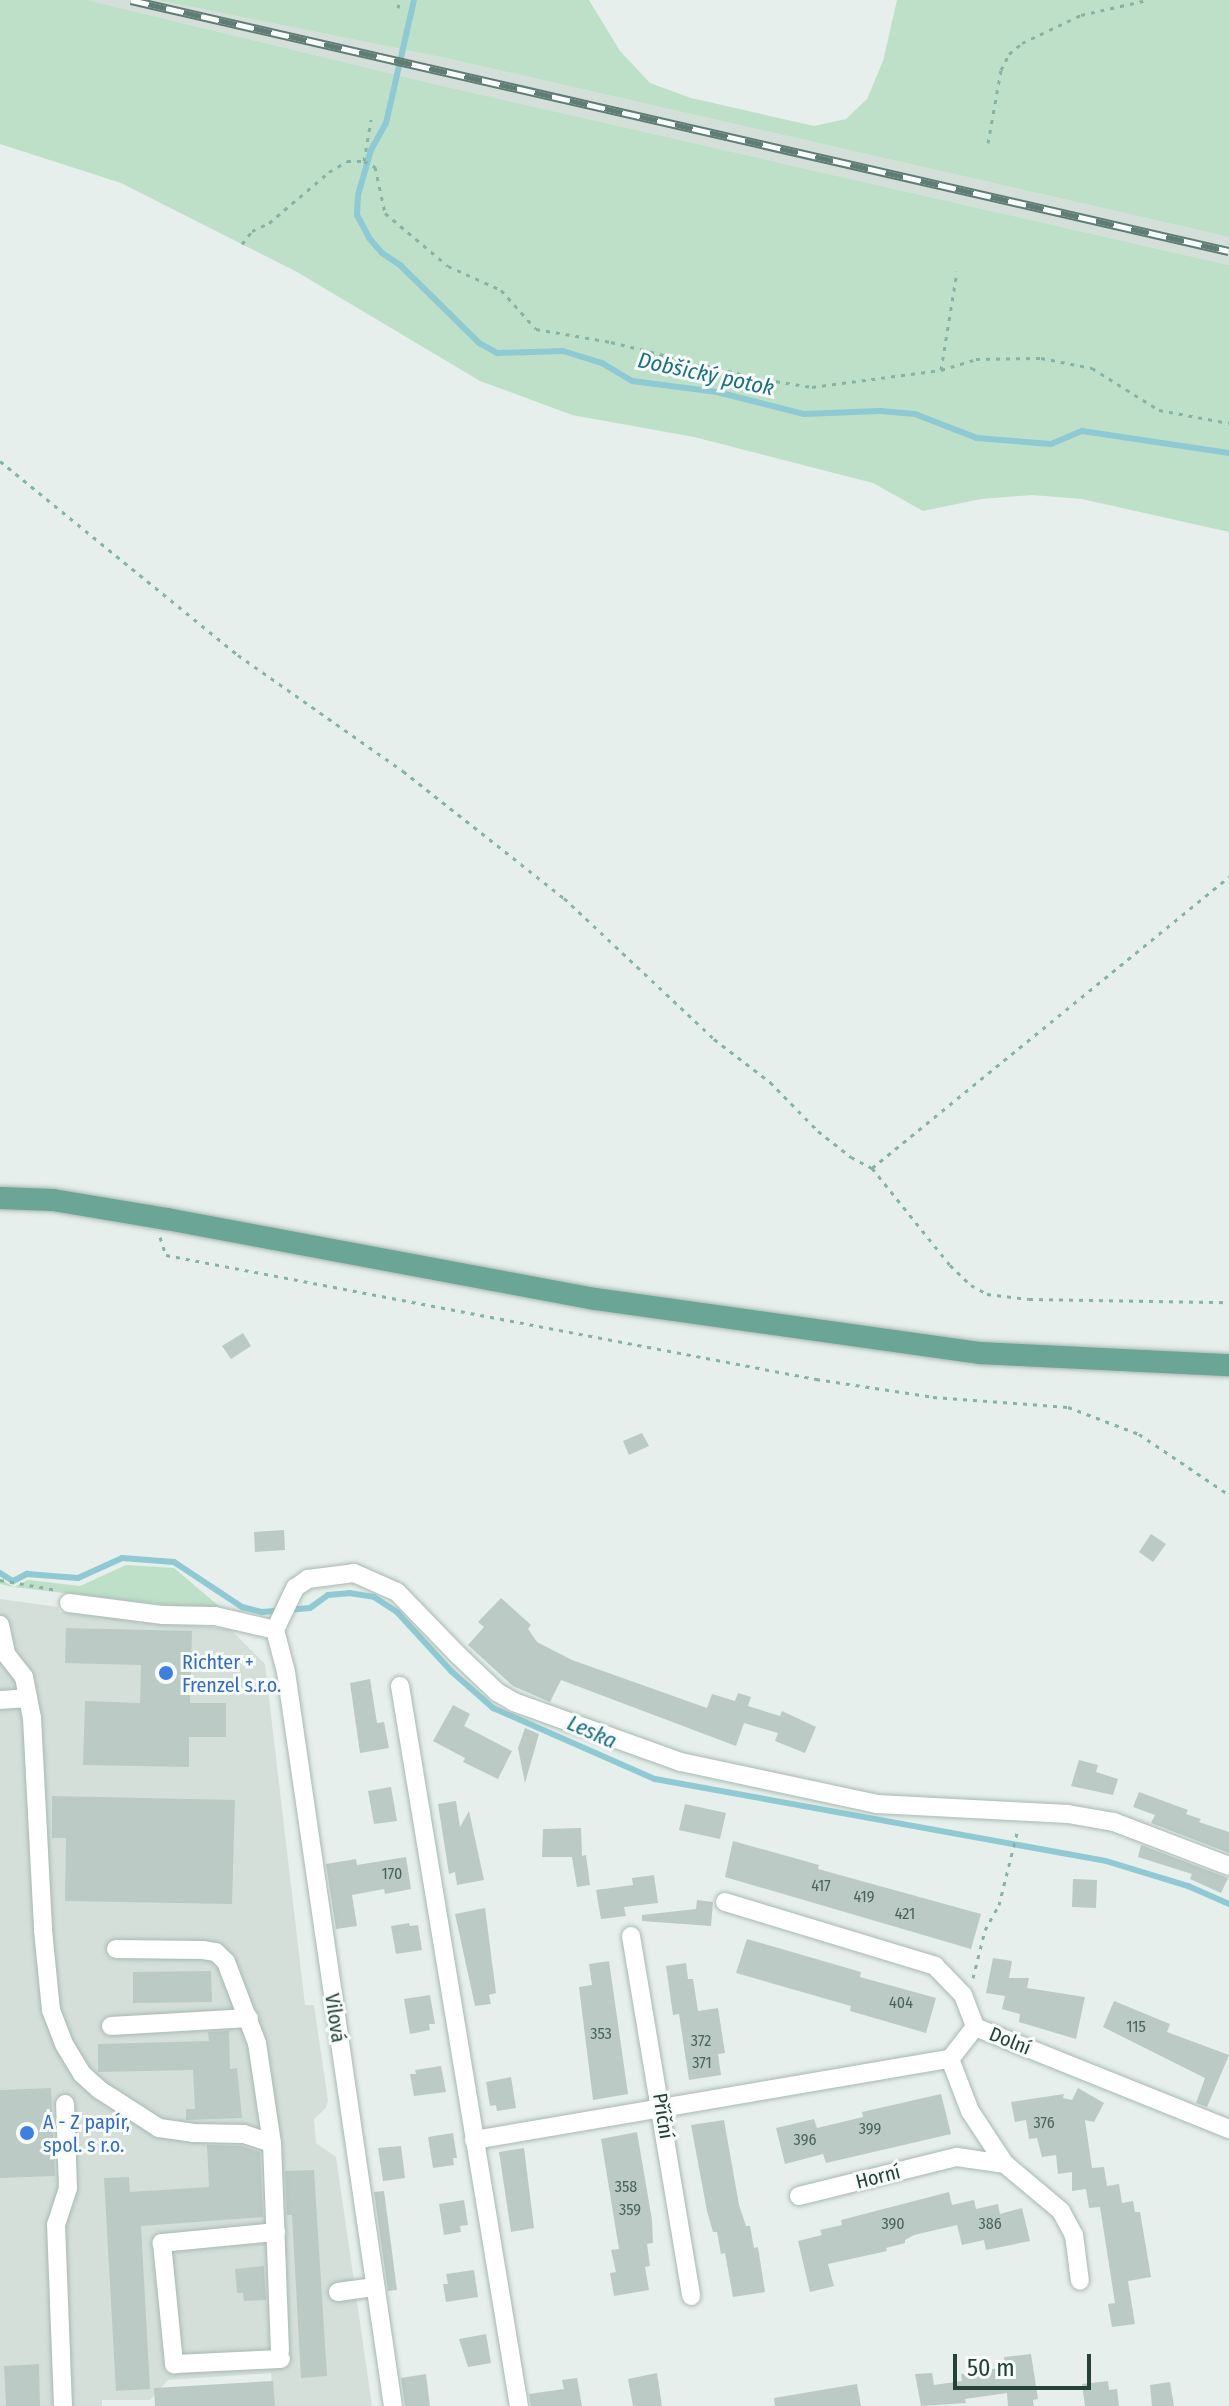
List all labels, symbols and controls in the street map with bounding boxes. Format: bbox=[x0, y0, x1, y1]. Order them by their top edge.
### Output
water label: Dobšický potok bbox=[636, 347, 776, 401]
place label: Richter + Frenzel s.r.o. bbox=[182, 1650, 281, 1697]
marker: Richter + Frenzel s.r.o. bbox=[157, 1664, 175, 1682]
water label: Leska bbox=[563, 1710, 621, 1754]
house number: 170 bbox=[382, 1864, 402, 1884]
house number: 417 bbox=[811, 1876, 831, 1896]
house number: 419 bbox=[854, 1887, 874, 1907]
house number: 421 bbox=[895, 1904, 915, 1924]
street label: Vilová bbox=[320, 1992, 350, 2044]
house number: 404 bbox=[889, 1993, 913, 2013]
house number: 115 bbox=[1126, 2017, 1146, 2037]
street label: Dolní bbox=[986, 2022, 1034, 2060]
house number: 353 bbox=[590, 2024, 612, 2044]
house number: 372 bbox=[691, 2031, 711, 2051]
house number: 371 bbox=[692, 2053, 712, 2073]
street label: Příční bbox=[648, 2091, 678, 2141]
place label: A - Z papír, spol. s r.o. bbox=[43, 2110, 130, 2157]
house number: 376 bbox=[1033, 2113, 1055, 2133]
house number: 399 bbox=[859, 2119, 881, 2139]
marker: A - Z papír, spol. s r.o. bbox=[18, 2124, 36, 2142]
house number: 396 bbox=[794, 2130, 816, 2150]
street label: Horní bbox=[853, 2160, 903, 2194]
house number: 358 bbox=[615, 2177, 637, 2197]
house number: 359 bbox=[619, 2200, 641, 2220]
house number: 390 bbox=[881, 2214, 905, 2234]
house number: 386 bbox=[978, 2214, 1002, 2234]
scale bar bbox=[957, 2338, 1095, 2388]
text: 50 m bbox=[967, 2354, 1015, 2382]

